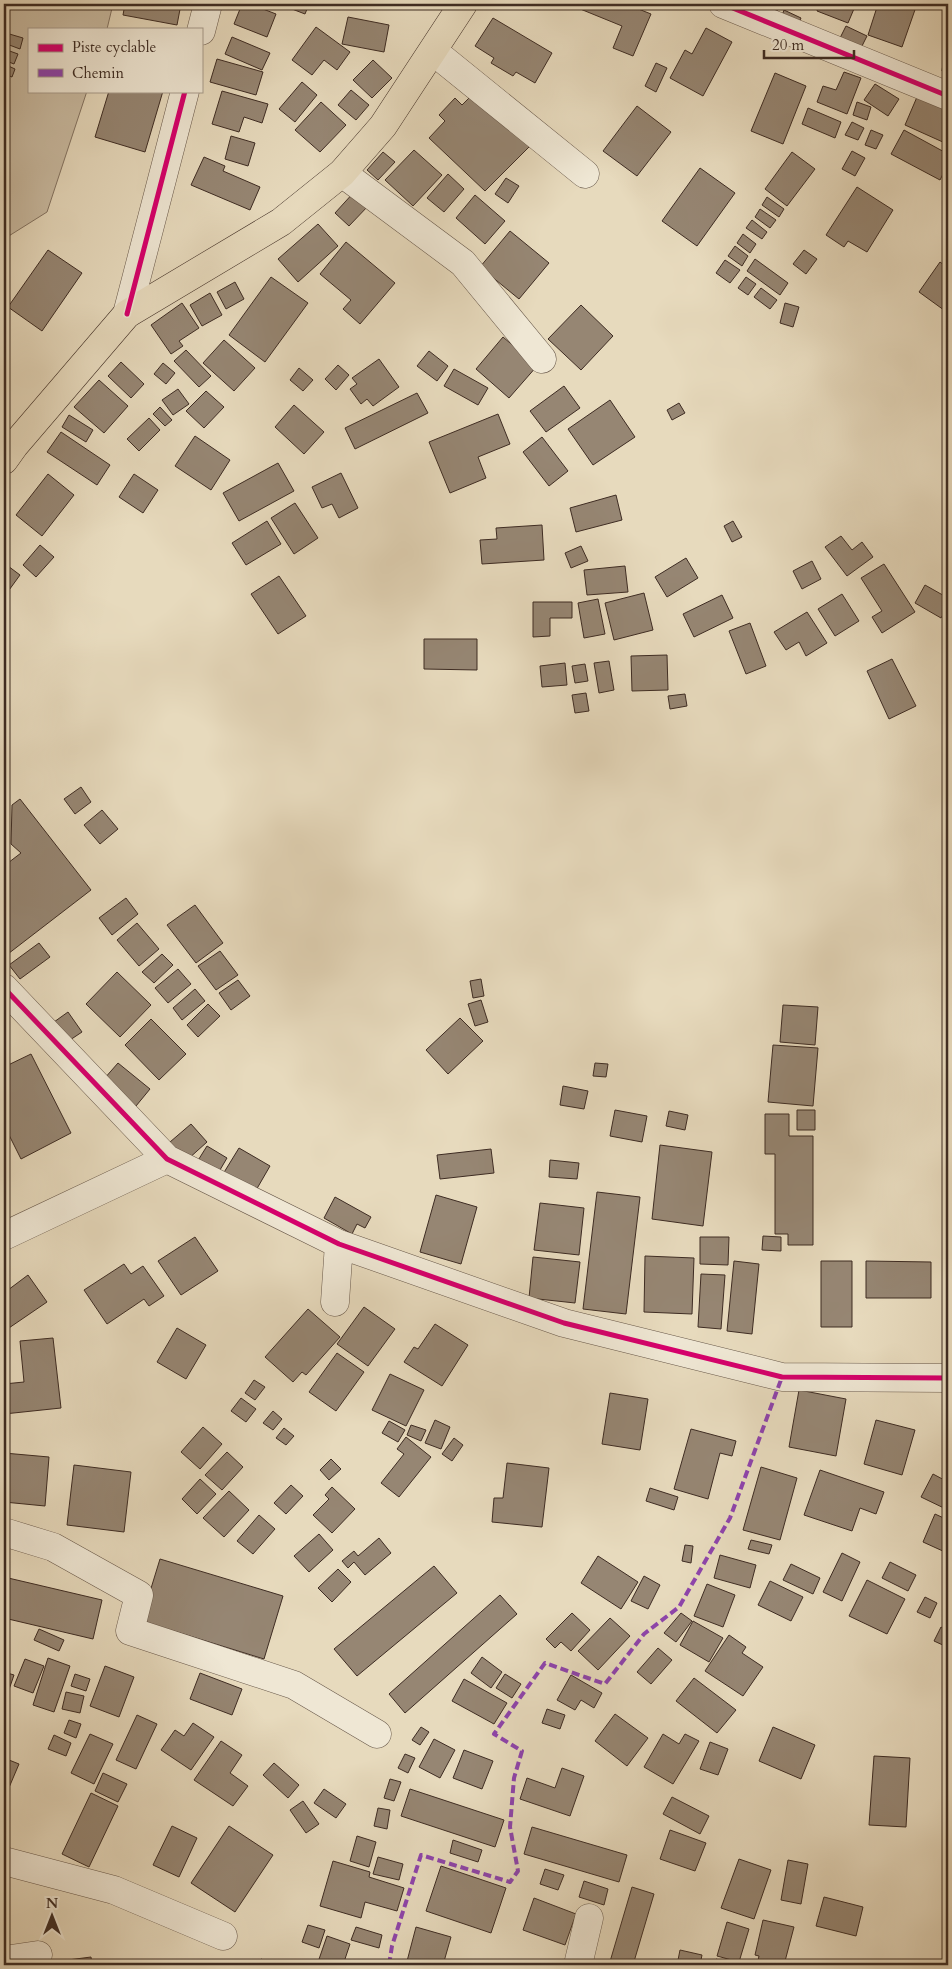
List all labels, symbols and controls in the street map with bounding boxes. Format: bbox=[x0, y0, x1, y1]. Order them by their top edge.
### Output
legend bbox=[28, 28, 202, 92]
scale bar bbox=[764, 28, 854, 60]
text: 20 m bbox=[772, 35, 804, 55]
text: Piste cyclable bbox=[72, 37, 156, 57]
text: Chemin bbox=[72, 63, 124, 83]
north arrow bbox=[28, 1892, 78, 1942]
text: N bbox=[46, 1894, 58, 1913]

